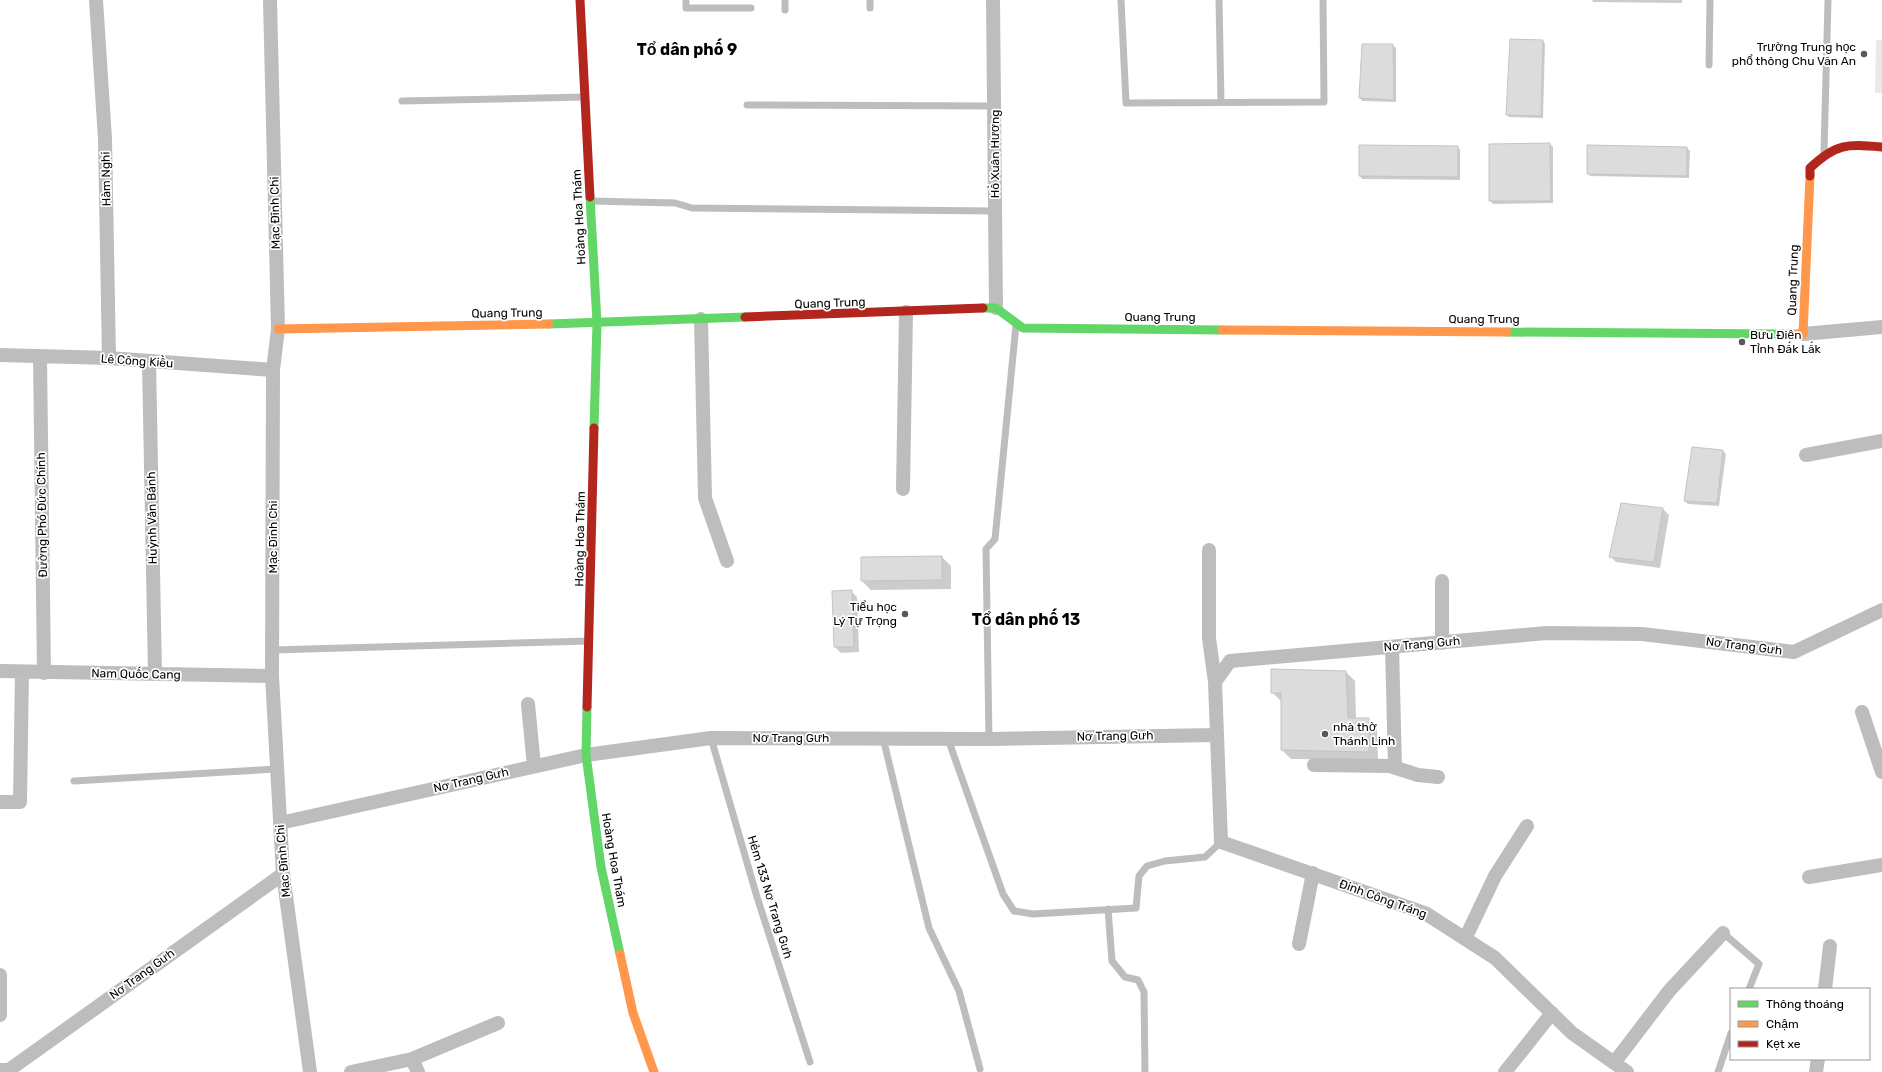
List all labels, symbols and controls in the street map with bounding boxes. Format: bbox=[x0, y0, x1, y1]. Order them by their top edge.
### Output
district label: Tổ dân phố 9 bbox=[637, 38, 737, 59]
place label: Trường Trung học phổ thông Chu Văn An bbox=[1732, 40, 1856, 68]
marker: Trường Trung học phổ thông Chu Văn An bbox=[1859, 49, 1869, 59]
street label: Hồ Xuân Hương bbox=[987, 110, 1002, 198]
street label: Hàm Nghi bbox=[99, 152, 113, 206]
street label: Hoàng Hoa Thám bbox=[570, 169, 588, 265]
street label: Mạc Đĩnh Chi bbox=[267, 176, 283, 250]
street label: Quang Trung bbox=[1785, 244, 1801, 316]
street label: Quang Trung bbox=[794, 295, 866, 311]
street label: Quang Trung bbox=[471, 305, 543, 321]
street label: Quang Trung bbox=[1124, 310, 1196, 324]
street label: Quang Trung bbox=[1448, 312, 1520, 326]
place label: Bưu Điện Tỉnh Đắk Lắk bbox=[1750, 328, 1822, 356]
marker: Bưu Điện Tỉnh Đắk Lắk bbox=[1737, 337, 1747, 347]
street label: Lê Công Kiều bbox=[100, 351, 174, 371]
street label: Đường Phó Đức Chính bbox=[34, 452, 50, 578]
street label: Huỳnh Văn Bánh bbox=[144, 471, 160, 565]
street label: Hoàng Hoa Thám bbox=[572, 491, 588, 587]
street label: Mạc Đĩnh Chi bbox=[266, 501, 280, 573]
place label: Tiểu học Lý Tự Trọng bbox=[833, 600, 897, 628]
district label: Tổ dân phố 13 bbox=[972, 608, 1080, 629]
marker: Tiểu học Lý Tự Trọng bbox=[900, 609, 910, 619]
street label: Nơ Trang Gưh bbox=[1383, 634, 1461, 654]
street label: Nơ Trang Gưh bbox=[1705, 634, 1783, 658]
street label: Nam Quốc Cang bbox=[91, 666, 181, 682]
place label: nhà thờ Thánh Linh bbox=[1333, 720, 1395, 748]
street label: Nơ Trang Gưh bbox=[1076, 728, 1154, 744]
marker: nhà thờ Thánh Linh bbox=[1320, 729, 1330, 739]
street label: Nơ Trang Gưh bbox=[753, 731, 829, 745]
street label: Nơ Trang Gưh bbox=[432, 765, 510, 795]
street label: Hoàng Hoa Thám bbox=[599, 812, 629, 908]
street label: Mạc Đĩnh Chi bbox=[273, 824, 293, 898]
street label: Hẻm 133 Nơ Trang Gưh bbox=[745, 834, 795, 960]
street label: Đinh Công Tráng bbox=[1337, 877, 1429, 921]
street label: Nơ Trang Gưh bbox=[107, 946, 177, 1002]
legend bbox=[1730, 988, 1870, 1060]
text: Thông thoáng bbox=[1766, 997, 1844, 1011]
text: Chậm bbox=[1766, 1017, 1799, 1031]
text: Kẹt xe bbox=[1766, 1037, 1801, 1051]

